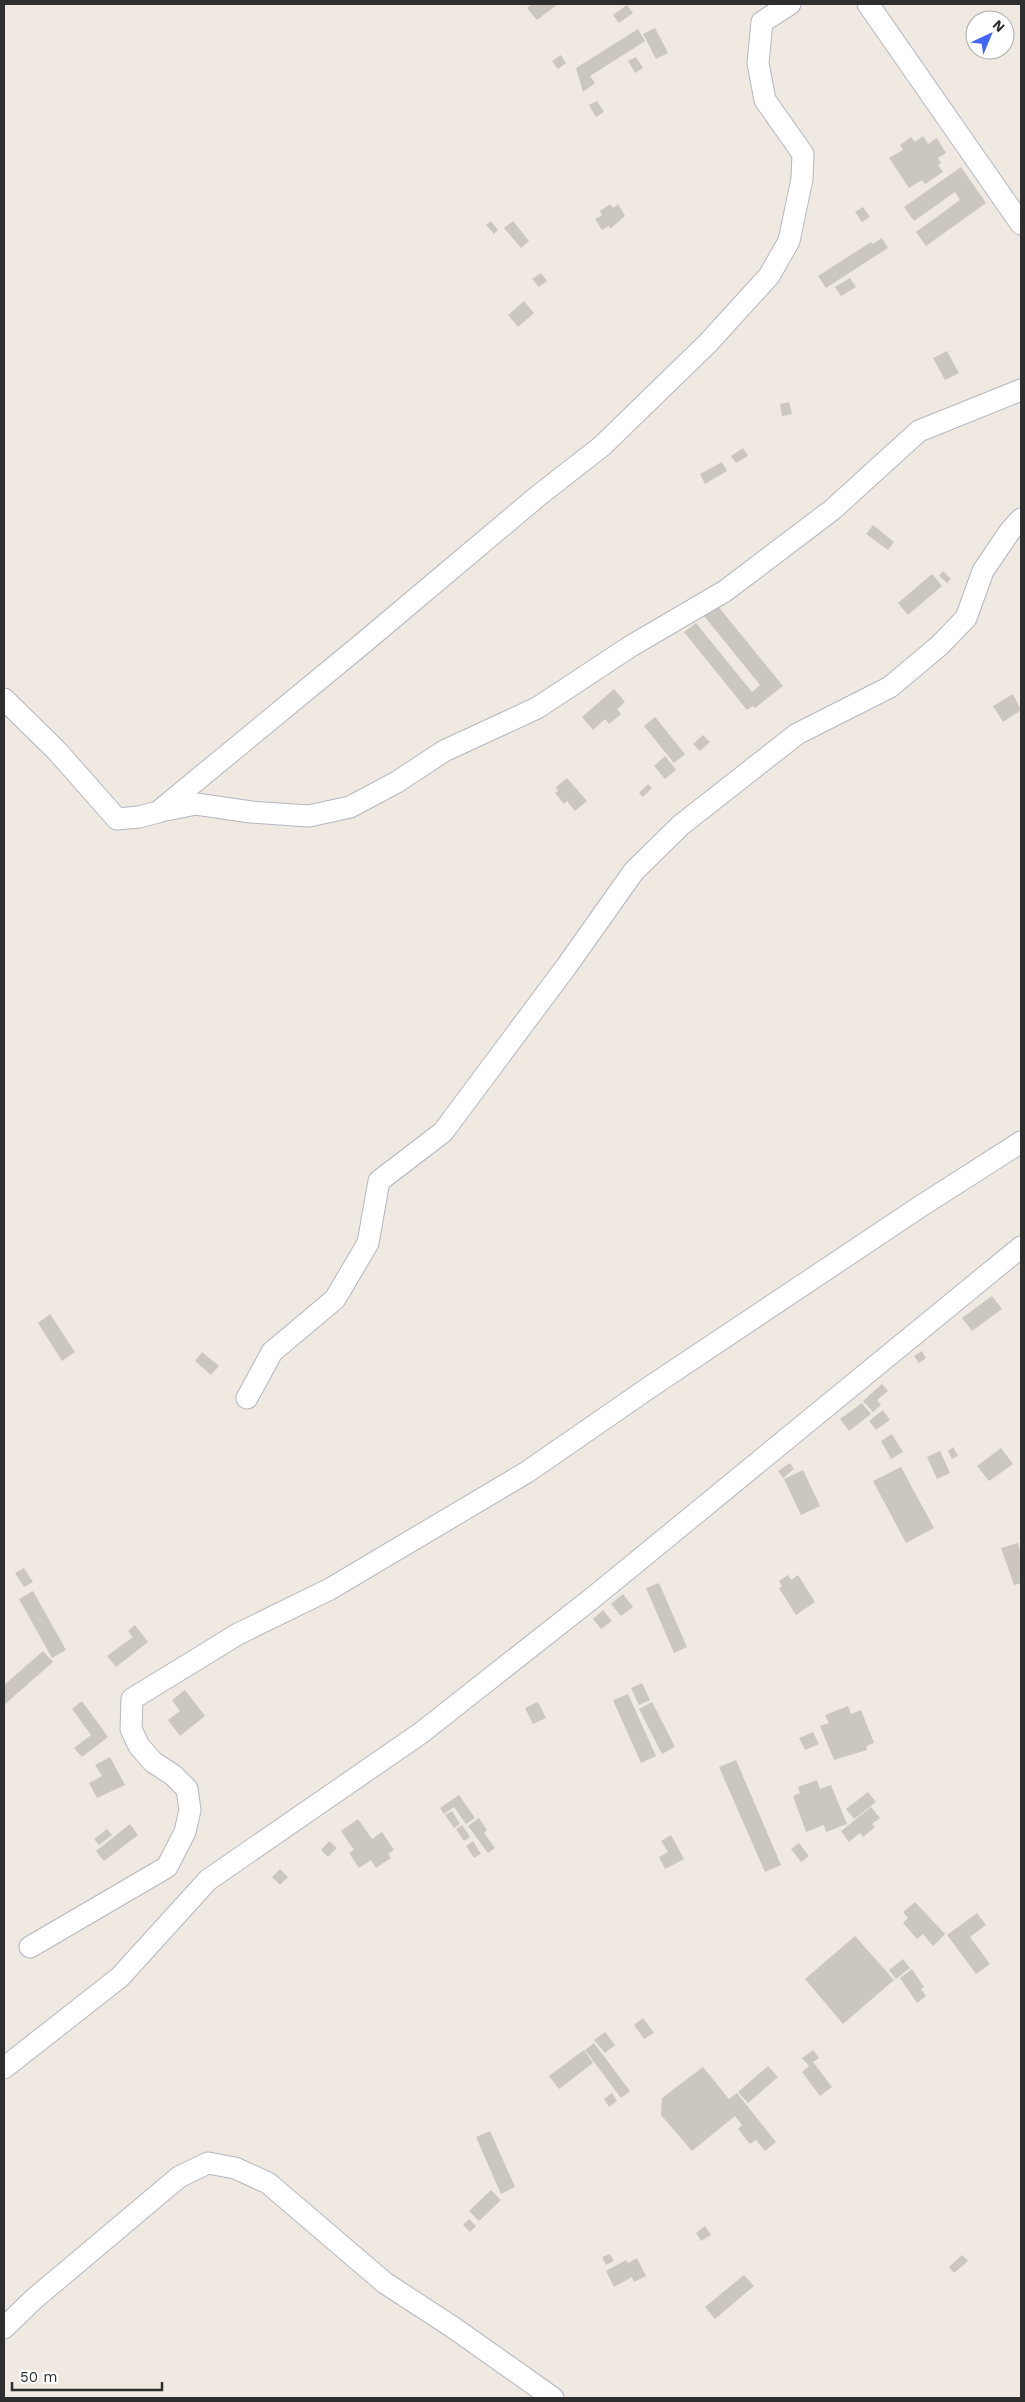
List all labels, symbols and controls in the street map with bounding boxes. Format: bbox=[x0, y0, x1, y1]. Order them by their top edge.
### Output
north arrow bbox=[965, 10, 1015, 60]
text: N bbox=[990, 16, 1008, 35]
scale bar bbox=[12, 2360, 162, 2392]
text: 50 m bbox=[20, 2368, 57, 2386]

